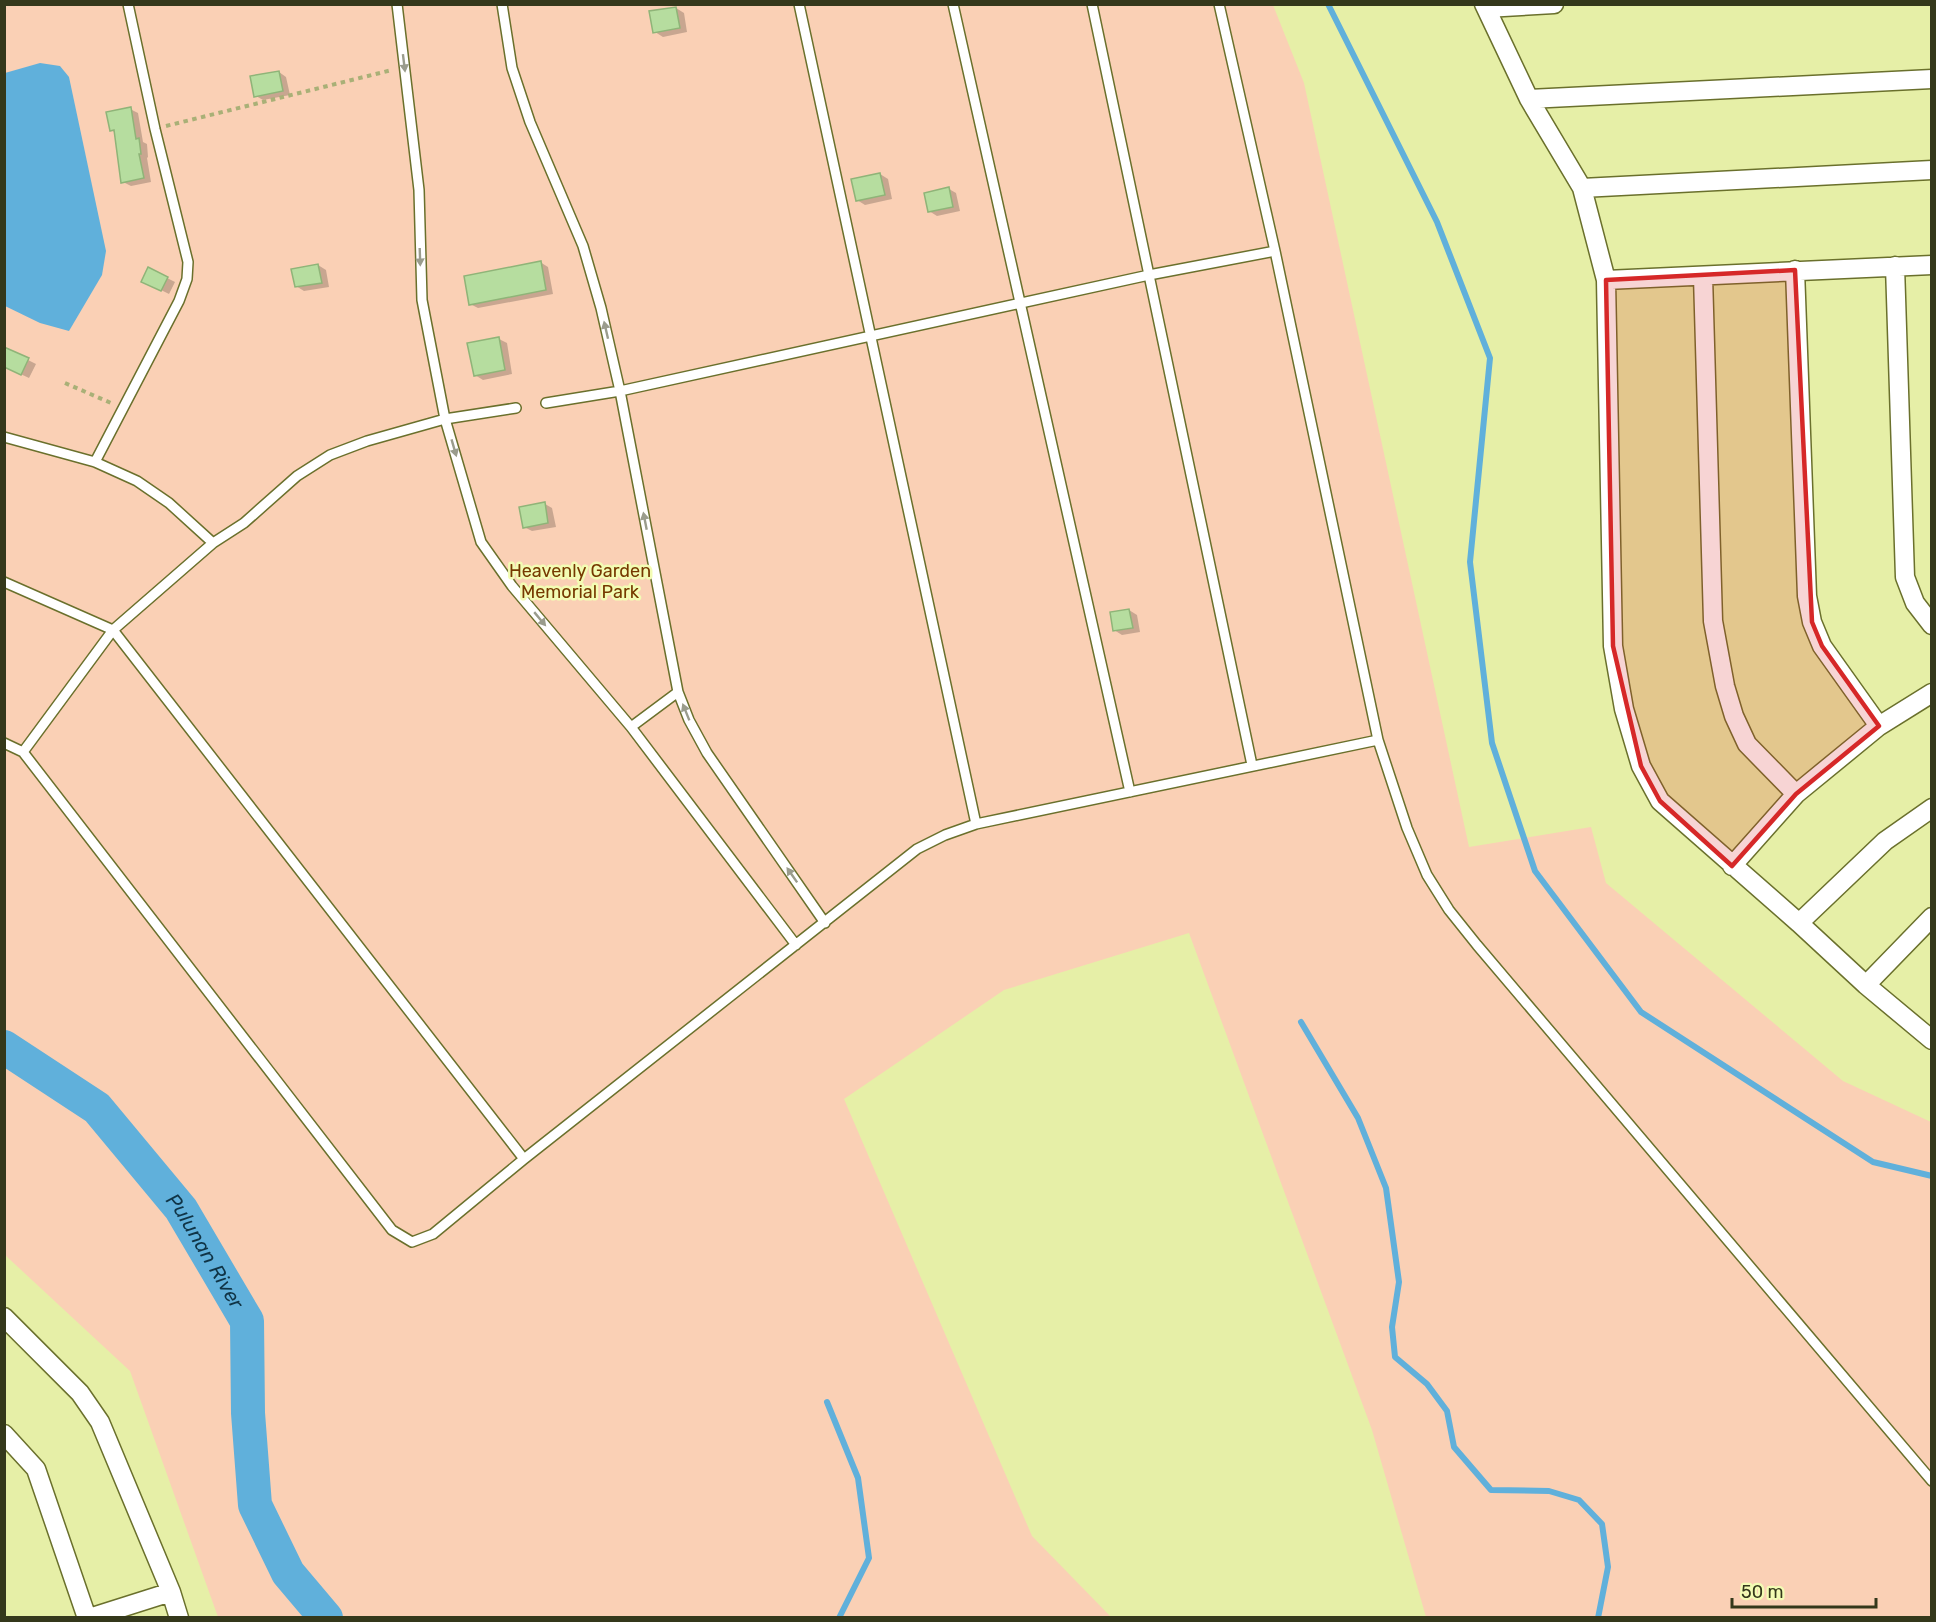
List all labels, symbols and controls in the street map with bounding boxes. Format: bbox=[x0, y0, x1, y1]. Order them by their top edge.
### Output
one-way arrow bbox=[399, 53, 409, 72]
one-way arrow bbox=[416, 247, 425, 266]
one-way arrow bbox=[601, 321, 611, 340]
one-way arrow bbox=[450, 439, 459, 457]
one-way arrow bbox=[641, 512, 650, 531]
park label: Heavenly Garden Memorial Park bbox=[509, 560, 651, 603]
one-way arrow bbox=[533, 611, 546, 626]
one-way arrow bbox=[681, 702, 691, 720]
one-way arrow bbox=[786, 868, 798, 884]
water label: Pulunan River bbox=[161, 1188, 250, 1314]
scale bar bbox=[1732, 1571, 1876, 1609]
text: 50 m bbox=[1741, 1581, 1784, 1603]

